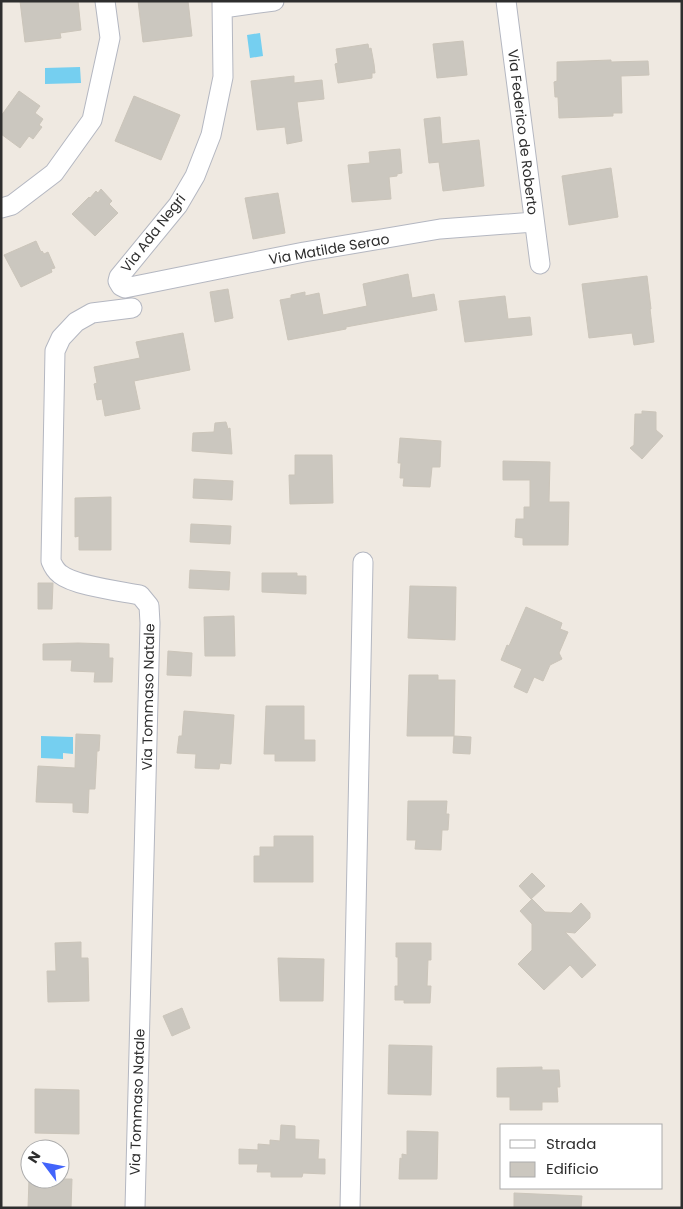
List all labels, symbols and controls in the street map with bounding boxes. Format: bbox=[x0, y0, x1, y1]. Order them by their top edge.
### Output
street label: Via Federico de Roberto bbox=[503, 48, 543, 216]
street label: Via Ada Negri bbox=[116, 189, 190, 277]
street label: Via Matilde Serao bbox=[267, 229, 391, 269]
street label: Via Tommaso Natale bbox=[137, 623, 159, 771]
street label: Via Tommaso Natale bbox=[124, 1028, 150, 1176]
legend bbox=[500, 1124, 663, 1189]
text: Strada bbox=[546, 1133, 596, 1154]
north arrow bbox=[20, 1139, 70, 1189]
text: N bbox=[23, 1147, 45, 1167]
text: Edificio bbox=[546, 1158, 599, 1179]

